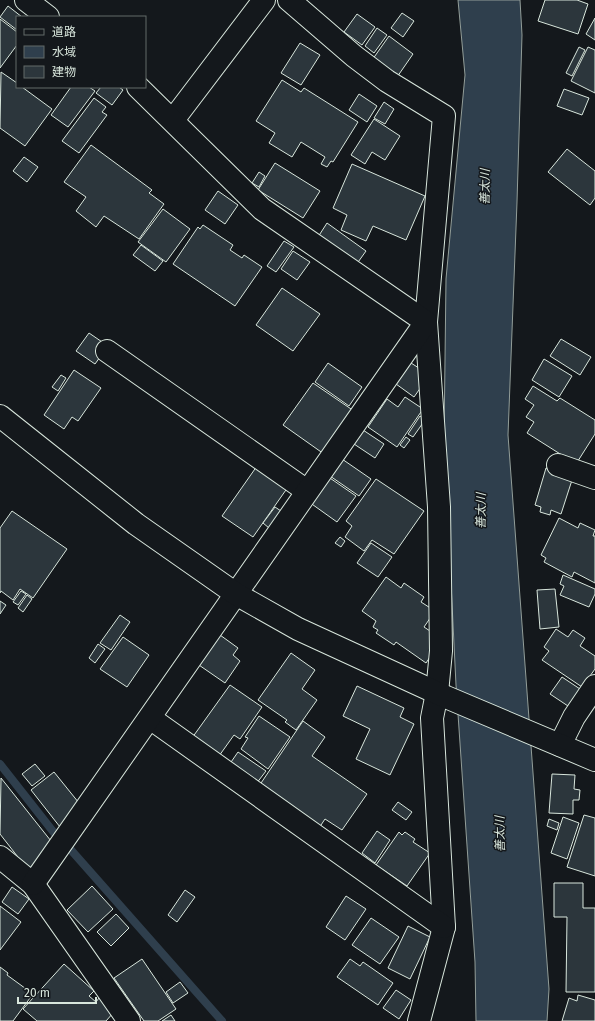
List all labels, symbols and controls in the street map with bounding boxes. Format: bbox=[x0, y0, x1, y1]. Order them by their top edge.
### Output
legend bbox=[16, 16, 146, 88]
text: 道路 bbox=[52, 25, 76, 39]
text: 水域 bbox=[52, 45, 76, 59]
text: 建物 bbox=[52, 65, 76, 79]
water label: 善太川 bbox=[478, 167, 492, 205]
water label: 善太川 bbox=[474, 491, 488, 529]
water label: 善太川 bbox=[493, 814, 507, 852]
scale bar bbox=[18, 979, 96, 1005]
text: 20 m bbox=[24, 986, 50, 1000]

